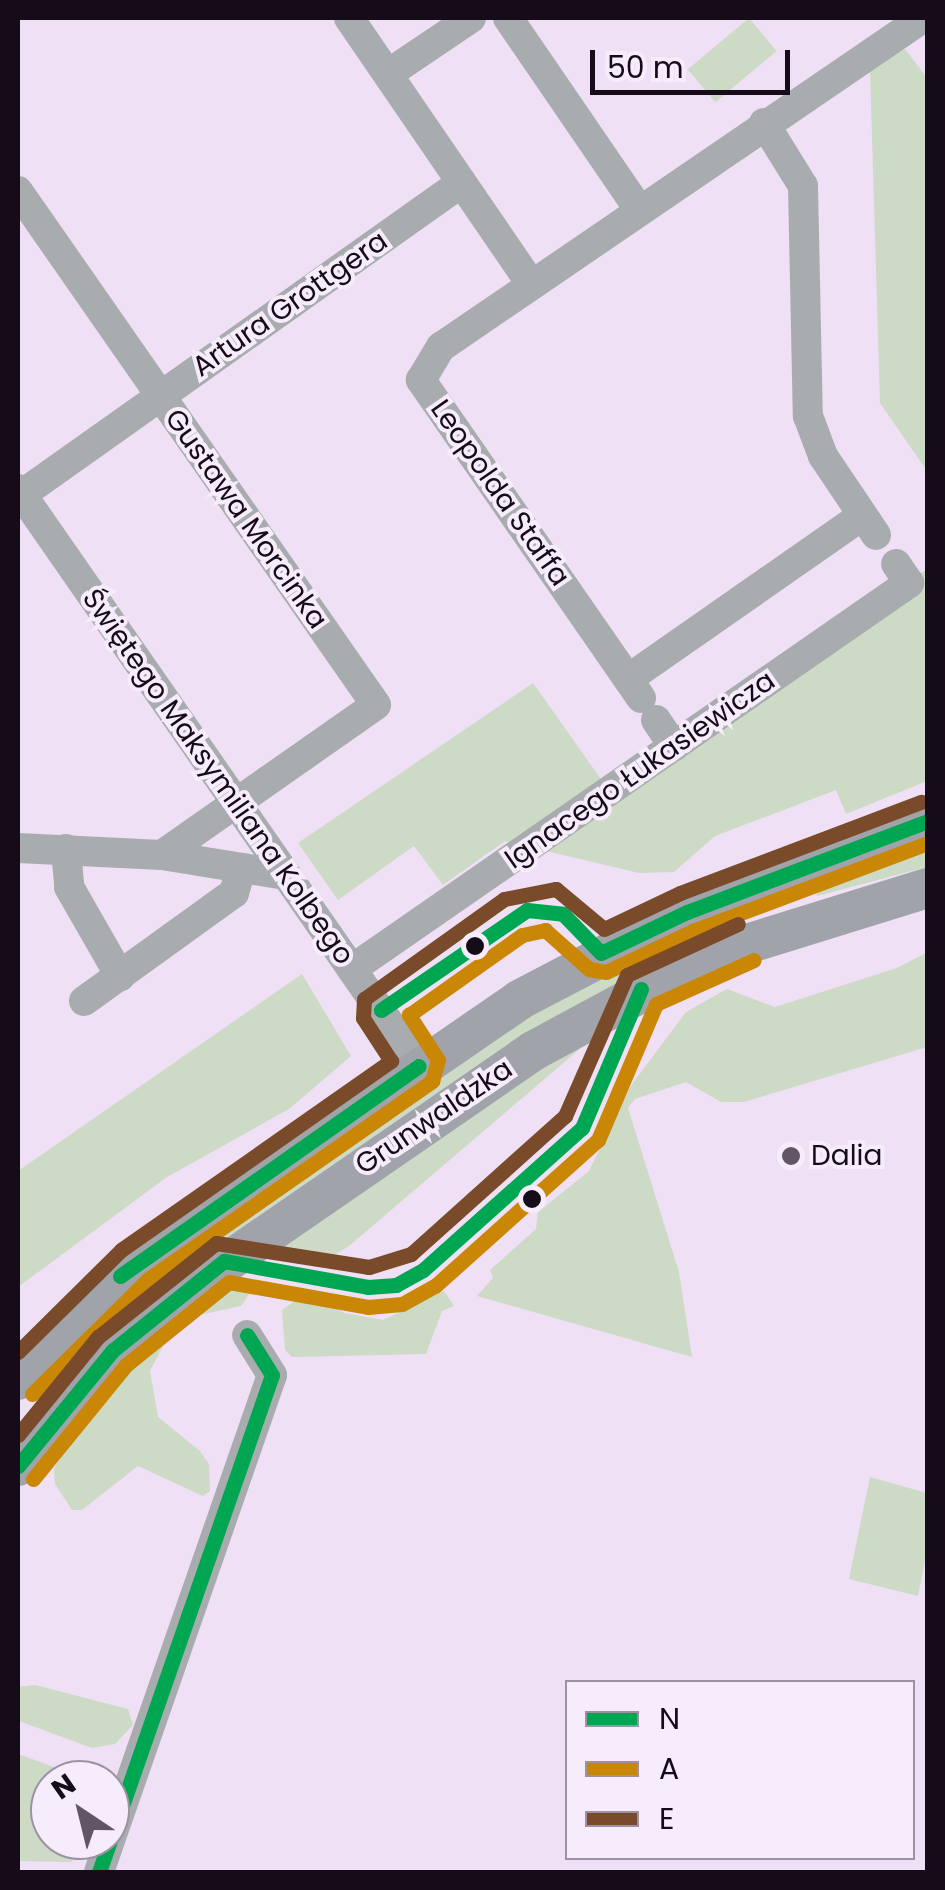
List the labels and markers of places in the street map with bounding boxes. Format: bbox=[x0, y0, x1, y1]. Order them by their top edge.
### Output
unlabelled marker bbox=[465, 936, 485, 956]
place label: Dalia bbox=[811, 1139, 882, 1173]
marker: Dalia bbox=[780, 1145, 802, 1167]
unlabelled marker bbox=[522, 1189, 542, 1209]

